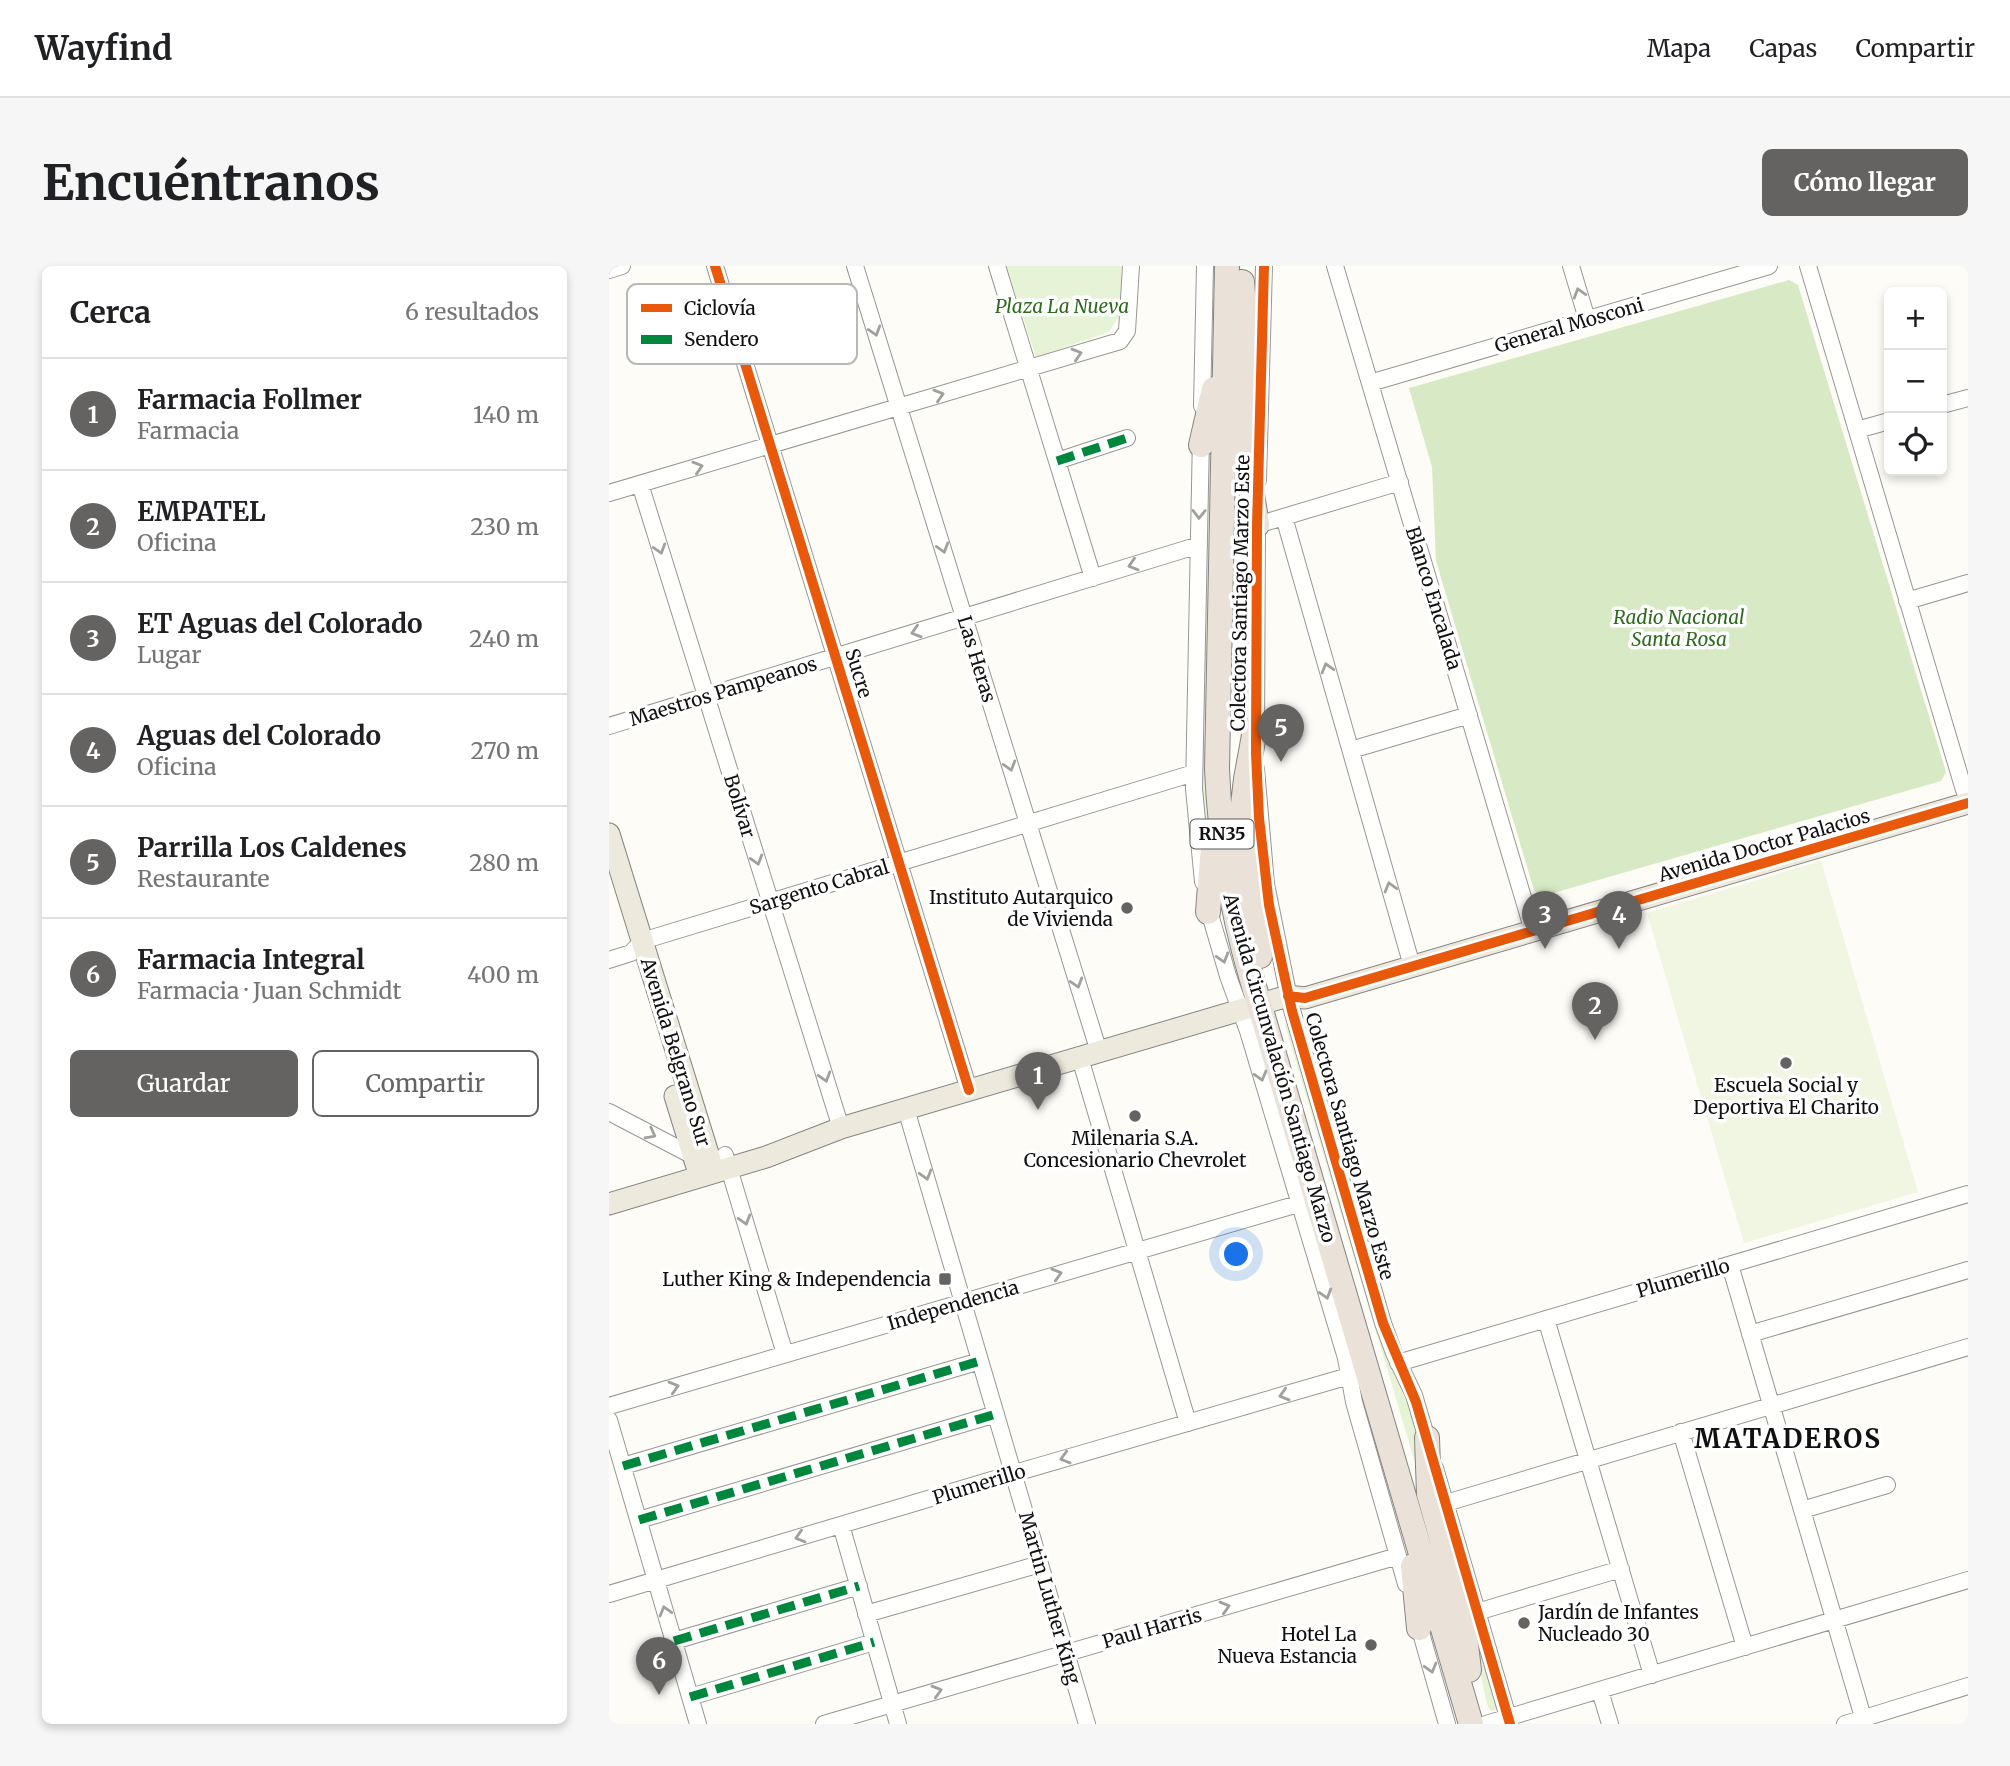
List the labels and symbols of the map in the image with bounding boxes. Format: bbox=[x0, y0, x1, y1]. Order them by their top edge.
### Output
legend bbox=[627, 284, 857, 364]
one-way arrow bbox=[1573, 287, 1588, 299]
street label: General Mosconi bbox=[1492, 292, 1646, 358]
park label: Plaza La Nueva bbox=[995, 294, 1129, 318]
text: Ciclovía bbox=[684, 296, 756, 320]
one-way arrow bbox=[867, 325, 882, 337]
text: Sendero bbox=[684, 327, 759, 351]
one-way arrow bbox=[1071, 347, 1083, 362]
one-way arrow bbox=[933, 388, 945, 403]
street label: Colectora Santiago Marzo Este bbox=[1226, 454, 1254, 732]
one-way arrow bbox=[692, 460, 704, 475]
one-way arrow bbox=[1192, 508, 1207, 519]
street label: Blanco Encalada bbox=[1401, 523, 1467, 673]
one-way arrow bbox=[934, 542, 949, 554]
one-way arrow bbox=[652, 543, 666, 555]
one-way arrow bbox=[1128, 557, 1140, 572]
park label: Radio Nacional Santa Rosa bbox=[1613, 605, 1745, 651]
street label: Las Heras bbox=[952, 613, 1002, 705]
one-way arrow bbox=[910, 624, 922, 638]
street label: Sucre bbox=[840, 645, 878, 701]
street label: Maestros Pampeanos bbox=[626, 651, 820, 731]
one-way arrow bbox=[1321, 663, 1336, 675]
pin: 5 bbox=[1258, 704, 1304, 762]
one-way arrow bbox=[1002, 759, 1017, 771]
street label: Bolívar bbox=[719, 771, 761, 841]
street label: Avenida Doctor Palacios bbox=[1654, 803, 1873, 887]
road number: RN35 bbox=[1191, 820, 1253, 848]
one-way arrow bbox=[749, 853, 763, 866]
street label: Sargento Cabral bbox=[746, 854, 892, 920]
one-way arrow bbox=[1383, 881, 1398, 893]
place label: Instituto Autarquico de Vivienda bbox=[929, 885, 1113, 931]
street label: Avenida Circunvalación Santiago Marzo bbox=[1218, 890, 1341, 1245]
pin: 3 bbox=[1522, 891, 1568, 949]
pin: 4 bbox=[1596, 891, 1642, 949]
marker: Instituto Autarquico de Vivienda bbox=[1119, 900, 1135, 916]
one-way arrow bbox=[1214, 952, 1229, 964]
street label: Avenida Belgrano Sur bbox=[636, 954, 716, 1150]
one-way arrow bbox=[1069, 977, 1084, 989]
pin: 2 bbox=[1572, 982, 1618, 1040]
street label: Colectora Santiago Marzo Este bbox=[1300, 1010, 1400, 1282]
pin: 1 bbox=[1015, 1052, 1061, 1110]
marker: Escuela Social y Deportiva El Charito bbox=[1778, 1055, 1794, 1071]
one-way arrow bbox=[1253, 1069, 1267, 1081]
one-way arrow bbox=[816, 1071, 831, 1083]
place label: Escuela Social y Deportiva El Charito bbox=[1693, 1073, 1879, 1119]
marker: Milenaria S.A. Concesionario Chevrolet bbox=[1127, 1108, 1143, 1124]
one-way arrow bbox=[644, 1126, 656, 1139]
place label: Milenaria S.A. Concesionario Chevrolet bbox=[1024, 1126, 1247, 1172]
one-way arrow bbox=[917, 1168, 932, 1180]
one-way arrow bbox=[736, 1214, 751, 1226]
your location bbox=[1219, 1237, 1253, 1271]
street label: Plumerillo bbox=[1634, 1253, 1732, 1303]
place label: Luther King & Independencia bbox=[662, 1267, 931, 1291]
one-way arrow bbox=[1051, 1268, 1063, 1283]
marker: Luther King & Independencia bbox=[937, 1271, 953, 1287]
street label: Independencia bbox=[885, 1275, 1021, 1335]
one-way arrow bbox=[1317, 1287, 1332, 1299]
one-way arrow bbox=[668, 1380, 680, 1395]
one-way arrow bbox=[1278, 1387, 1290, 1402]
district label: MATADEROS bbox=[1694, 1422, 1882, 1455]
one-way arrow bbox=[1059, 1450, 1071, 1465]
street label: Plumerillo bbox=[930, 1459, 1028, 1509]
street label: Martin Luther King bbox=[1014, 1509, 1086, 1687]
one-way arrow bbox=[794, 1528, 806, 1543]
one-way arrow bbox=[1219, 1600, 1231, 1615]
place label: Jardín de Infantes Nucleado 30 bbox=[1537, 1600, 1699, 1646]
street label: Paul Harris bbox=[1100, 1602, 1204, 1654]
one-way arrow bbox=[659, 1606, 674, 1618]
marker: Jardín de Infantes Nucleado 30 bbox=[1516, 1615, 1532, 1631]
place label: Hotel La Nueva Estancia bbox=[1218, 1622, 1357, 1668]
pin: 6 bbox=[636, 1637, 682, 1695]
marker: Hotel La Nueva Estancia bbox=[1363, 1637, 1379, 1653]
one-way arrow bbox=[1422, 1662, 1437, 1674]
one-way arrow bbox=[931, 1685, 943, 1699]

